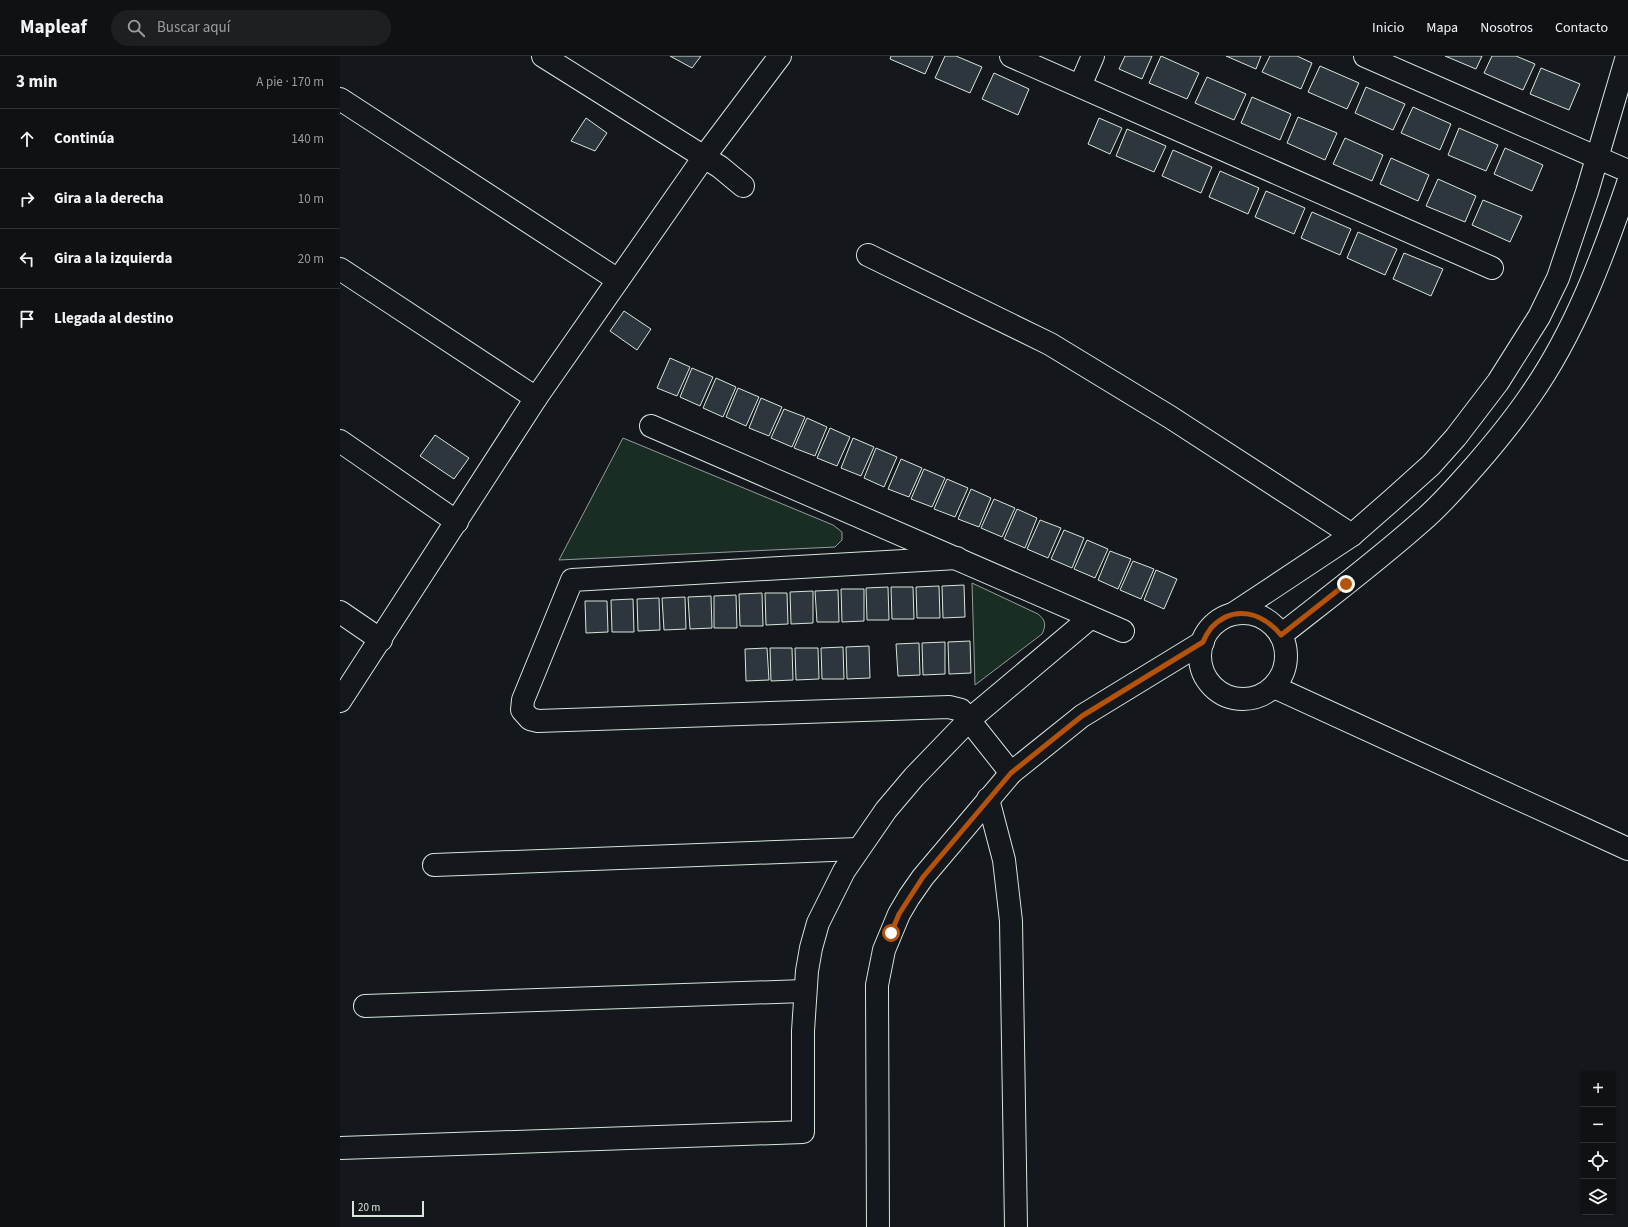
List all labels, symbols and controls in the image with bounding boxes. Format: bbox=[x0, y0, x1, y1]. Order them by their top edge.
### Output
search box bbox=[111, 10, 391, 46]
text: Mapleaf bbox=[20, 14, 87, 41]
icon: search bbox=[125, 17, 147, 39]
text: Buscar aquí bbox=[157, 17, 230, 38]
text: Inicio bbox=[1372, 18, 1404, 38]
text: Mapa bbox=[1426, 18, 1458, 38]
text: Nosotros bbox=[1480, 18, 1533, 38]
text: Contacto bbox=[1555, 18, 1608, 38]
text: 3 min bbox=[16, 70, 57, 94]
text: A pie · 170 m bbox=[256, 73, 324, 91]
icon: ahead bbox=[16, 128, 38, 150]
text: Continúa bbox=[54, 128, 115, 149]
text: 140 m bbox=[291, 130, 324, 148]
icon: right bbox=[16, 188, 38, 210]
text: Gira a la derecha bbox=[54, 188, 164, 209]
text: 10 m bbox=[298, 190, 324, 208]
icon: left bbox=[16, 248, 38, 270]
text: Gira a la izquierda bbox=[54, 248, 173, 269]
text: 20 m bbox=[298, 250, 324, 268]
icon: arrive bbox=[16, 308, 38, 330]
text: Llegada al destino bbox=[54, 308, 174, 329]
route end bbox=[1337, 575, 1355, 593]
route start bbox=[882, 924, 900, 942]
map controls bbox=[1580, 1071, 1616, 1215]
button: + bbox=[1580, 1071, 1616, 1107]
button: − bbox=[1580, 1107, 1616, 1143]
button: locate bbox=[1580, 1143, 1616, 1179]
button: layers bbox=[1580, 1179, 1616, 1215]
scale bar bbox=[352, 1199, 424, 1218]
text: 20 m bbox=[358, 1200, 380, 1215]

